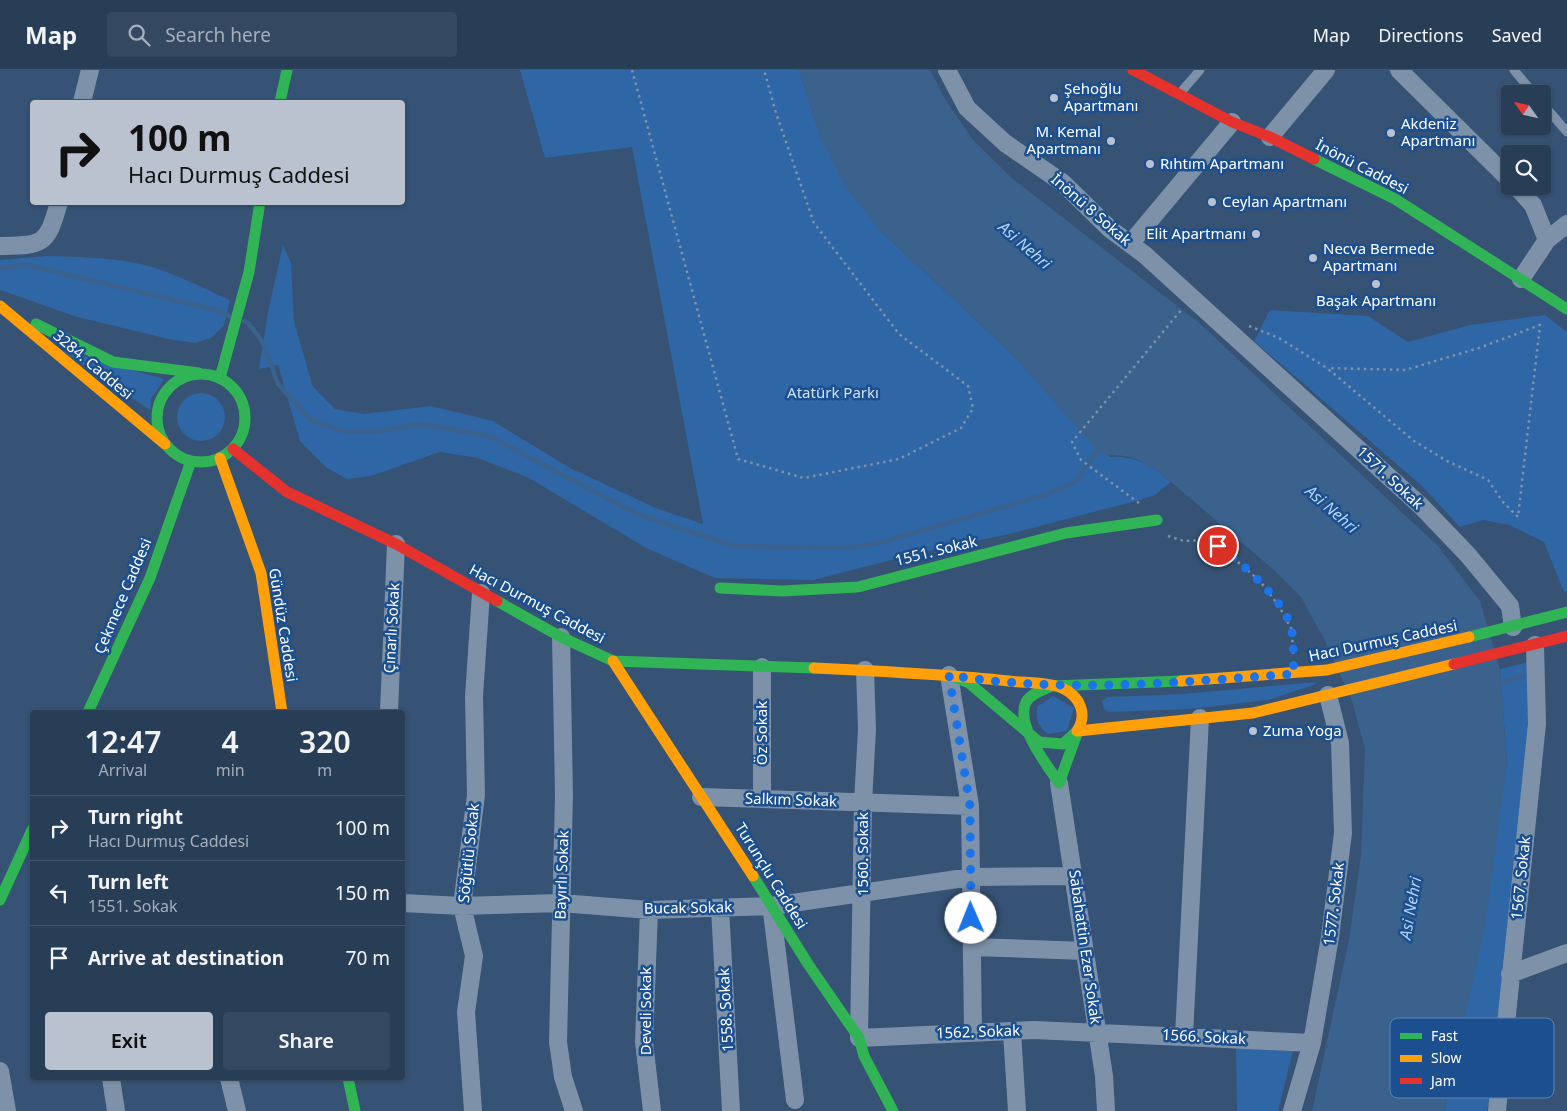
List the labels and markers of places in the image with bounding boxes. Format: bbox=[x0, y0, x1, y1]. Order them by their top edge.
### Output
place label: Şehoğlu Apartmanı bbox=[1064, 78, 1138, 115]
marker: Şehoğlu Apartmanı bbox=[1048, 92, 1060, 104]
place label: Akdeniz Apartmanı bbox=[1401, 113, 1475, 150]
place label: M. Kemal Apartmanı bbox=[1027, 121, 1101, 158]
marker: Akdeniz Apartmanı bbox=[1385, 127, 1397, 139]
marker: M. Kemal Apartmanı bbox=[1105, 135, 1117, 147]
place label: Rıhtım Apartmanı bbox=[1160, 153, 1284, 173]
marker: Rıhtım Apartmanı bbox=[1144, 158, 1156, 170]
place label: Ceylan Apartmanı bbox=[1222, 191, 1347, 211]
marker: Ceylan Apartmanı bbox=[1206, 196, 1218, 208]
place label: Elit Apartmanı bbox=[1146, 223, 1246, 243]
marker: Elit Apartmanı bbox=[1250, 228, 1262, 240]
place label: Necva Bermede Apartmanı bbox=[1323, 238, 1435, 275]
marker: Necva Bermede Apartmanı bbox=[1307, 252, 1319, 264]
marker: Başak Apartmanı bbox=[1370, 278, 1382, 290]
place label: Başak Apartmanı bbox=[1316, 290, 1436, 310]
pin bbox=[1197, 525, 1239, 567]
place label: Zuma Yoga bbox=[1263, 720, 1342, 740]
marker: Zuma Yoga bbox=[1247, 725, 1259, 737]

